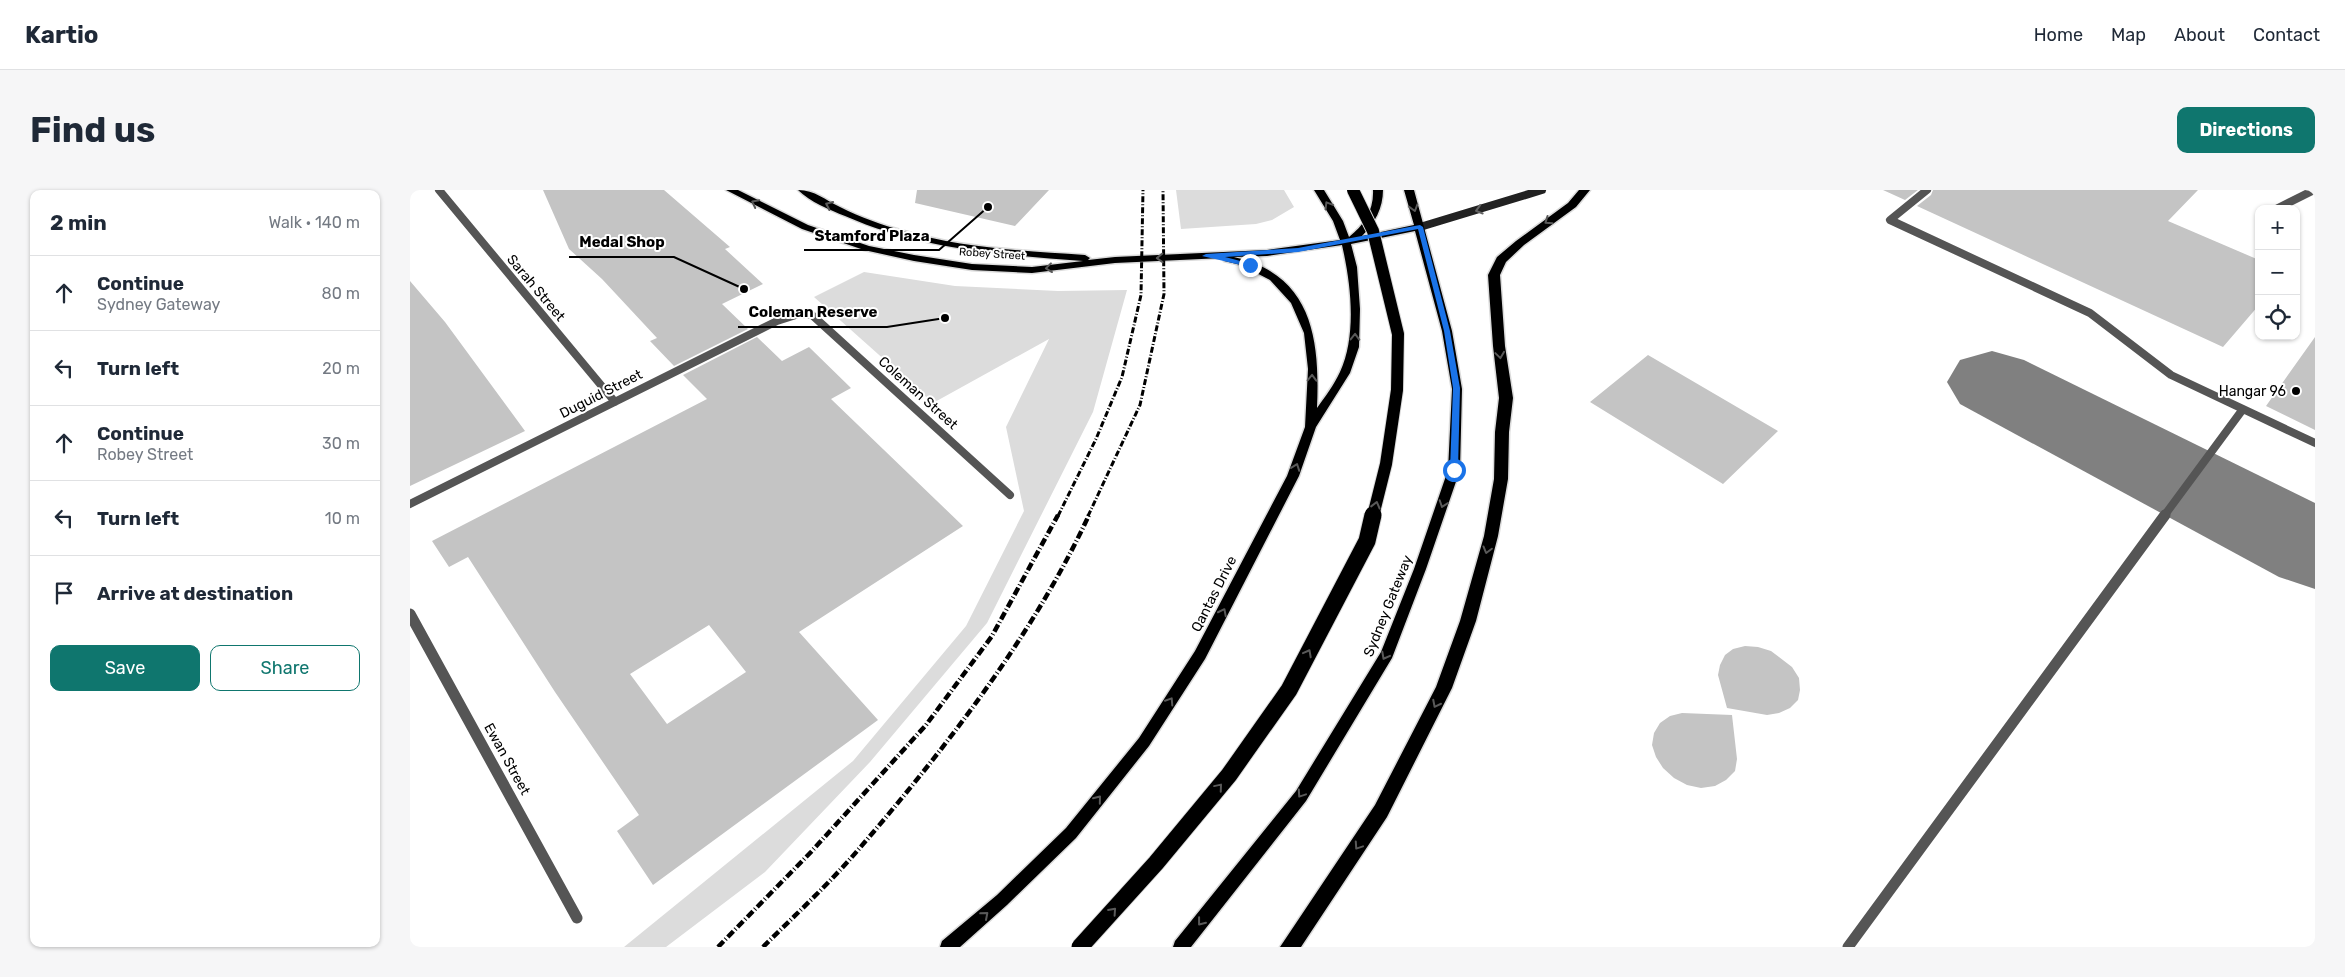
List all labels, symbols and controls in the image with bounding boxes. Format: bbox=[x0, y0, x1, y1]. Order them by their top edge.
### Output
text: Kartio bbox=[25, 21, 99, 49]
text: Home bbox=[2034, 24, 2083, 46]
text: Map bbox=[2111, 24, 2146, 46]
text: About bbox=[2174, 24, 2225, 46]
text: Contact bbox=[2253, 24, 2320, 46]
button: Directions bbox=[2177, 107, 2315, 153]
text: Find us bbox=[30, 109, 155, 151]
one-way arrow bbox=[751, 199, 760, 209]
one-way arrow bbox=[825, 201, 834, 212]
one-way arrow bbox=[1325, 202, 1335, 211]
one-way arrow bbox=[1409, 204, 1419, 212]
one-way arrow bbox=[1476, 205, 1484, 215]
map controls bbox=[2255, 205, 2300, 340]
button: + bbox=[2255, 205, 2300, 250]
text: 2 min bbox=[50, 210, 107, 235]
text: Walk · 140 m bbox=[269, 213, 360, 232]
one-way arrow bbox=[1545, 215, 1554, 224]
callout: Stamford Plaza bbox=[804, 220, 939, 250]
callout: Medal Shop bbox=[569, 227, 674, 257]
text: Stamford Plaza bbox=[815, 227, 930, 245]
text: Medal Shop bbox=[579, 233, 665, 251]
street label: Robey Street bbox=[959, 245, 1026, 263]
button: − bbox=[2255, 250, 2300, 295]
street label: Sarah Street bbox=[503, 251, 569, 325]
one-way arrow bbox=[1156, 252, 1164, 263]
route end bbox=[1239, 254, 1262, 277]
one-way arrow bbox=[1045, 262, 1053, 273]
text: Continue bbox=[97, 272, 184, 295]
icon: ahead bbox=[50, 279, 78, 307]
text: 80 m bbox=[322, 284, 360, 303]
text: Sydney Gateway bbox=[97, 295, 220, 314]
button: locate bbox=[2255, 295, 2300, 340]
callout: Coleman Reserve bbox=[738, 297, 887, 327]
text: Coleman Reserve bbox=[748, 303, 878, 321]
one-way arrow bbox=[1349, 333, 1360, 341]
one-way arrow bbox=[1494, 351, 1505, 359]
street label: Coleman Street bbox=[875, 353, 962, 434]
icon: left bbox=[50, 354, 78, 382]
text: Turn left bbox=[97, 357, 179, 380]
text: 20 m bbox=[322, 359, 360, 378]
street label: Duguid Street bbox=[557, 366, 646, 422]
one-way arrow bbox=[1306, 374, 1317, 382]
place label: Hangar 96 bbox=[2219, 383, 2286, 400]
marker: Hangar 96 bbox=[2290, 385, 2302, 397]
text: Continue bbox=[97, 422, 184, 445]
icon: ahead bbox=[50, 429, 78, 457]
text: 30 m bbox=[322, 434, 360, 453]
text: Robey Street bbox=[97, 445, 193, 464]
route start bbox=[1443, 459, 1466, 482]
one-way arrow bbox=[1290, 463, 1300, 472]
one-way arrow bbox=[1438, 499, 1448, 507]
one-way arrow bbox=[1370, 502, 1380, 510]
icon: left bbox=[50, 504, 78, 532]
text: Turn left bbox=[97, 507, 179, 530]
text: 10 m bbox=[325, 509, 360, 528]
one-way arrow bbox=[1482, 546, 1493, 555]
street label: Qantas Drive bbox=[1188, 553, 1240, 635]
street label: Sydney Gateway bbox=[1360, 553, 1416, 659]
icon: arrive bbox=[50, 579, 78, 607]
text: Arrive at destination bbox=[97, 582, 293, 605]
one-way arrow bbox=[1217, 608, 1227, 617]
button: Save bbox=[50, 645, 200, 691]
button: Share bbox=[210, 645, 360, 691]
one-way arrow bbox=[1302, 649, 1312, 658]
one-way arrow bbox=[1381, 650, 1391, 659]
one-way arrow bbox=[1164, 698, 1174, 707]
one-way arrow bbox=[1432, 699, 1442, 708]
street label: Ewan Street bbox=[480, 720, 534, 798]
one-way arrow bbox=[1213, 784, 1222, 793]
one-way arrow bbox=[1298, 789, 1307, 798]
one-way arrow bbox=[1092, 796, 1100, 805]
one-way arrow bbox=[1354, 841, 1364, 850]
one-way arrow bbox=[1107, 907, 1116, 916]
one-way arrow bbox=[979, 912, 988, 921]
one-way arrow bbox=[1198, 916, 1206, 925]

